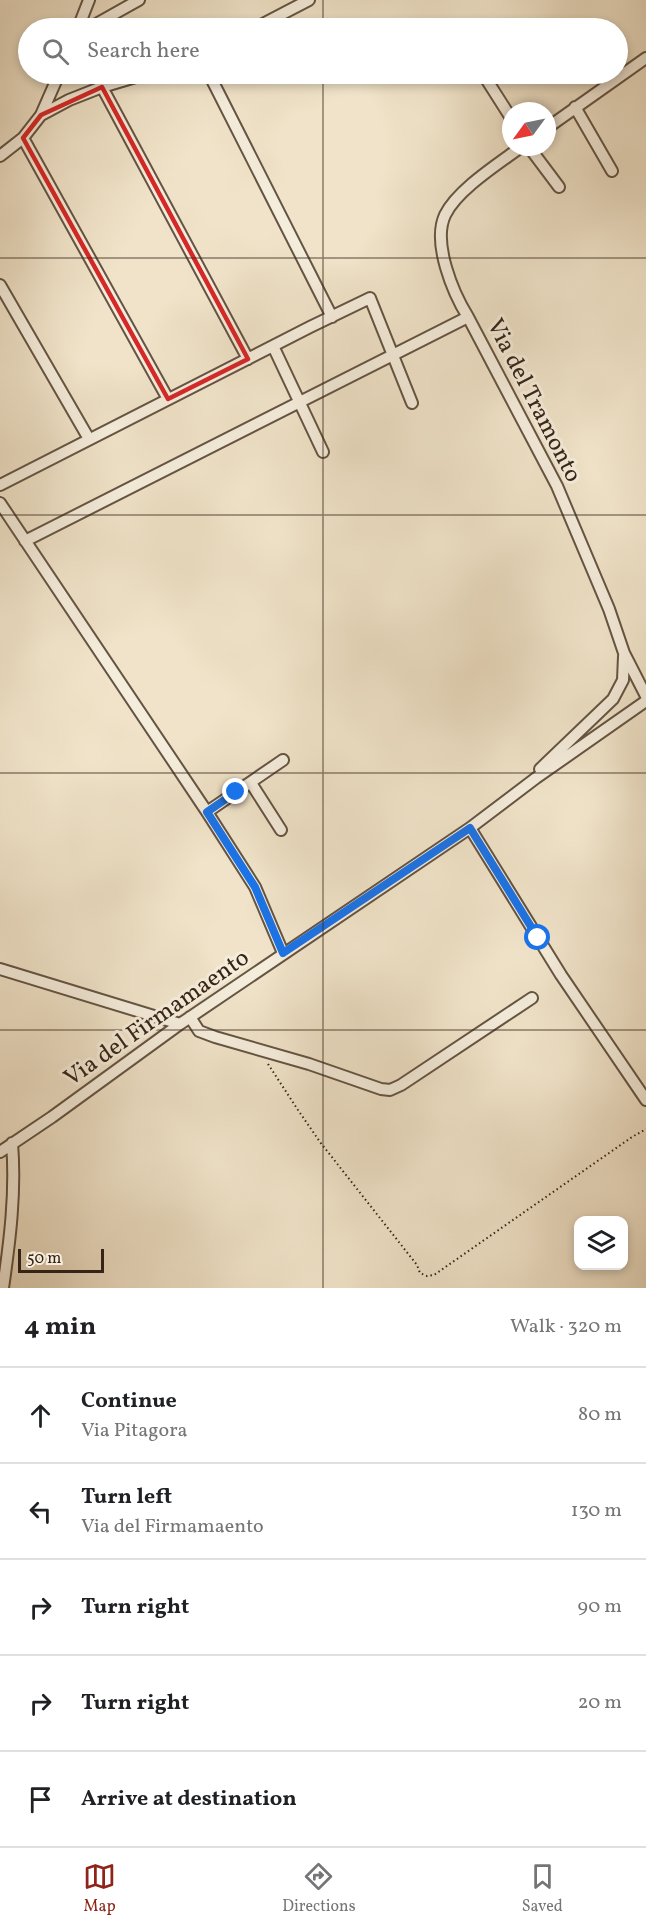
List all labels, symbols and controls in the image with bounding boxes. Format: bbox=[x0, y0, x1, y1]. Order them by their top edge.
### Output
search box bbox=[18, 18, 628, 84]
icon: search bbox=[39, 35, 72, 68]
text: Search here bbox=[87, 36, 200, 67]
north arrow bbox=[502, 102, 556, 156]
street label: Via del Tramonto bbox=[477, 313, 589, 489]
route end bbox=[222, 778, 248, 804]
route start bbox=[524, 924, 550, 950]
street label: Via del Firmamaento bbox=[58, 942, 257, 1095]
map controls bbox=[574, 1216, 628, 1270]
button: layers bbox=[574, 1216, 628, 1270]
scale bar bbox=[18, 1246, 104, 1274]
text: 50 m bbox=[27, 1248, 61, 1270]
text: 4 min bbox=[24, 1309, 96, 1345]
text: Walk · 320 m bbox=[510, 1313, 622, 1341]
text: Continue bbox=[81, 1386, 177, 1417]
icon: ahead bbox=[24, 1399, 57, 1432]
text: 80 m bbox=[578, 1401, 622, 1429]
text: Via Pitagora bbox=[81, 1417, 188, 1445]
text: Turn left bbox=[81, 1482, 172, 1513]
icon: left bbox=[24, 1495, 57, 1528]
text: 130 m bbox=[571, 1497, 622, 1525]
text: Via del Firmamaento bbox=[81, 1513, 264, 1541]
icon: right bbox=[24, 1591, 57, 1624]
text: Turn right bbox=[81, 1592, 189, 1623]
text: 90 m bbox=[578, 1593, 622, 1621]
icon: right bbox=[24, 1687, 57, 1720]
text: Turn right bbox=[81, 1688, 189, 1719]
text: 20 m bbox=[578, 1689, 622, 1717]
icon: arrive bbox=[24, 1783, 57, 1816]
text: Arrive at destination bbox=[81, 1784, 297, 1815]
tab: Map bbox=[83, 1860, 116, 1918]
tab: Directions bbox=[282, 1860, 356, 1918]
tab: Saved bbox=[522, 1860, 563, 1918]

